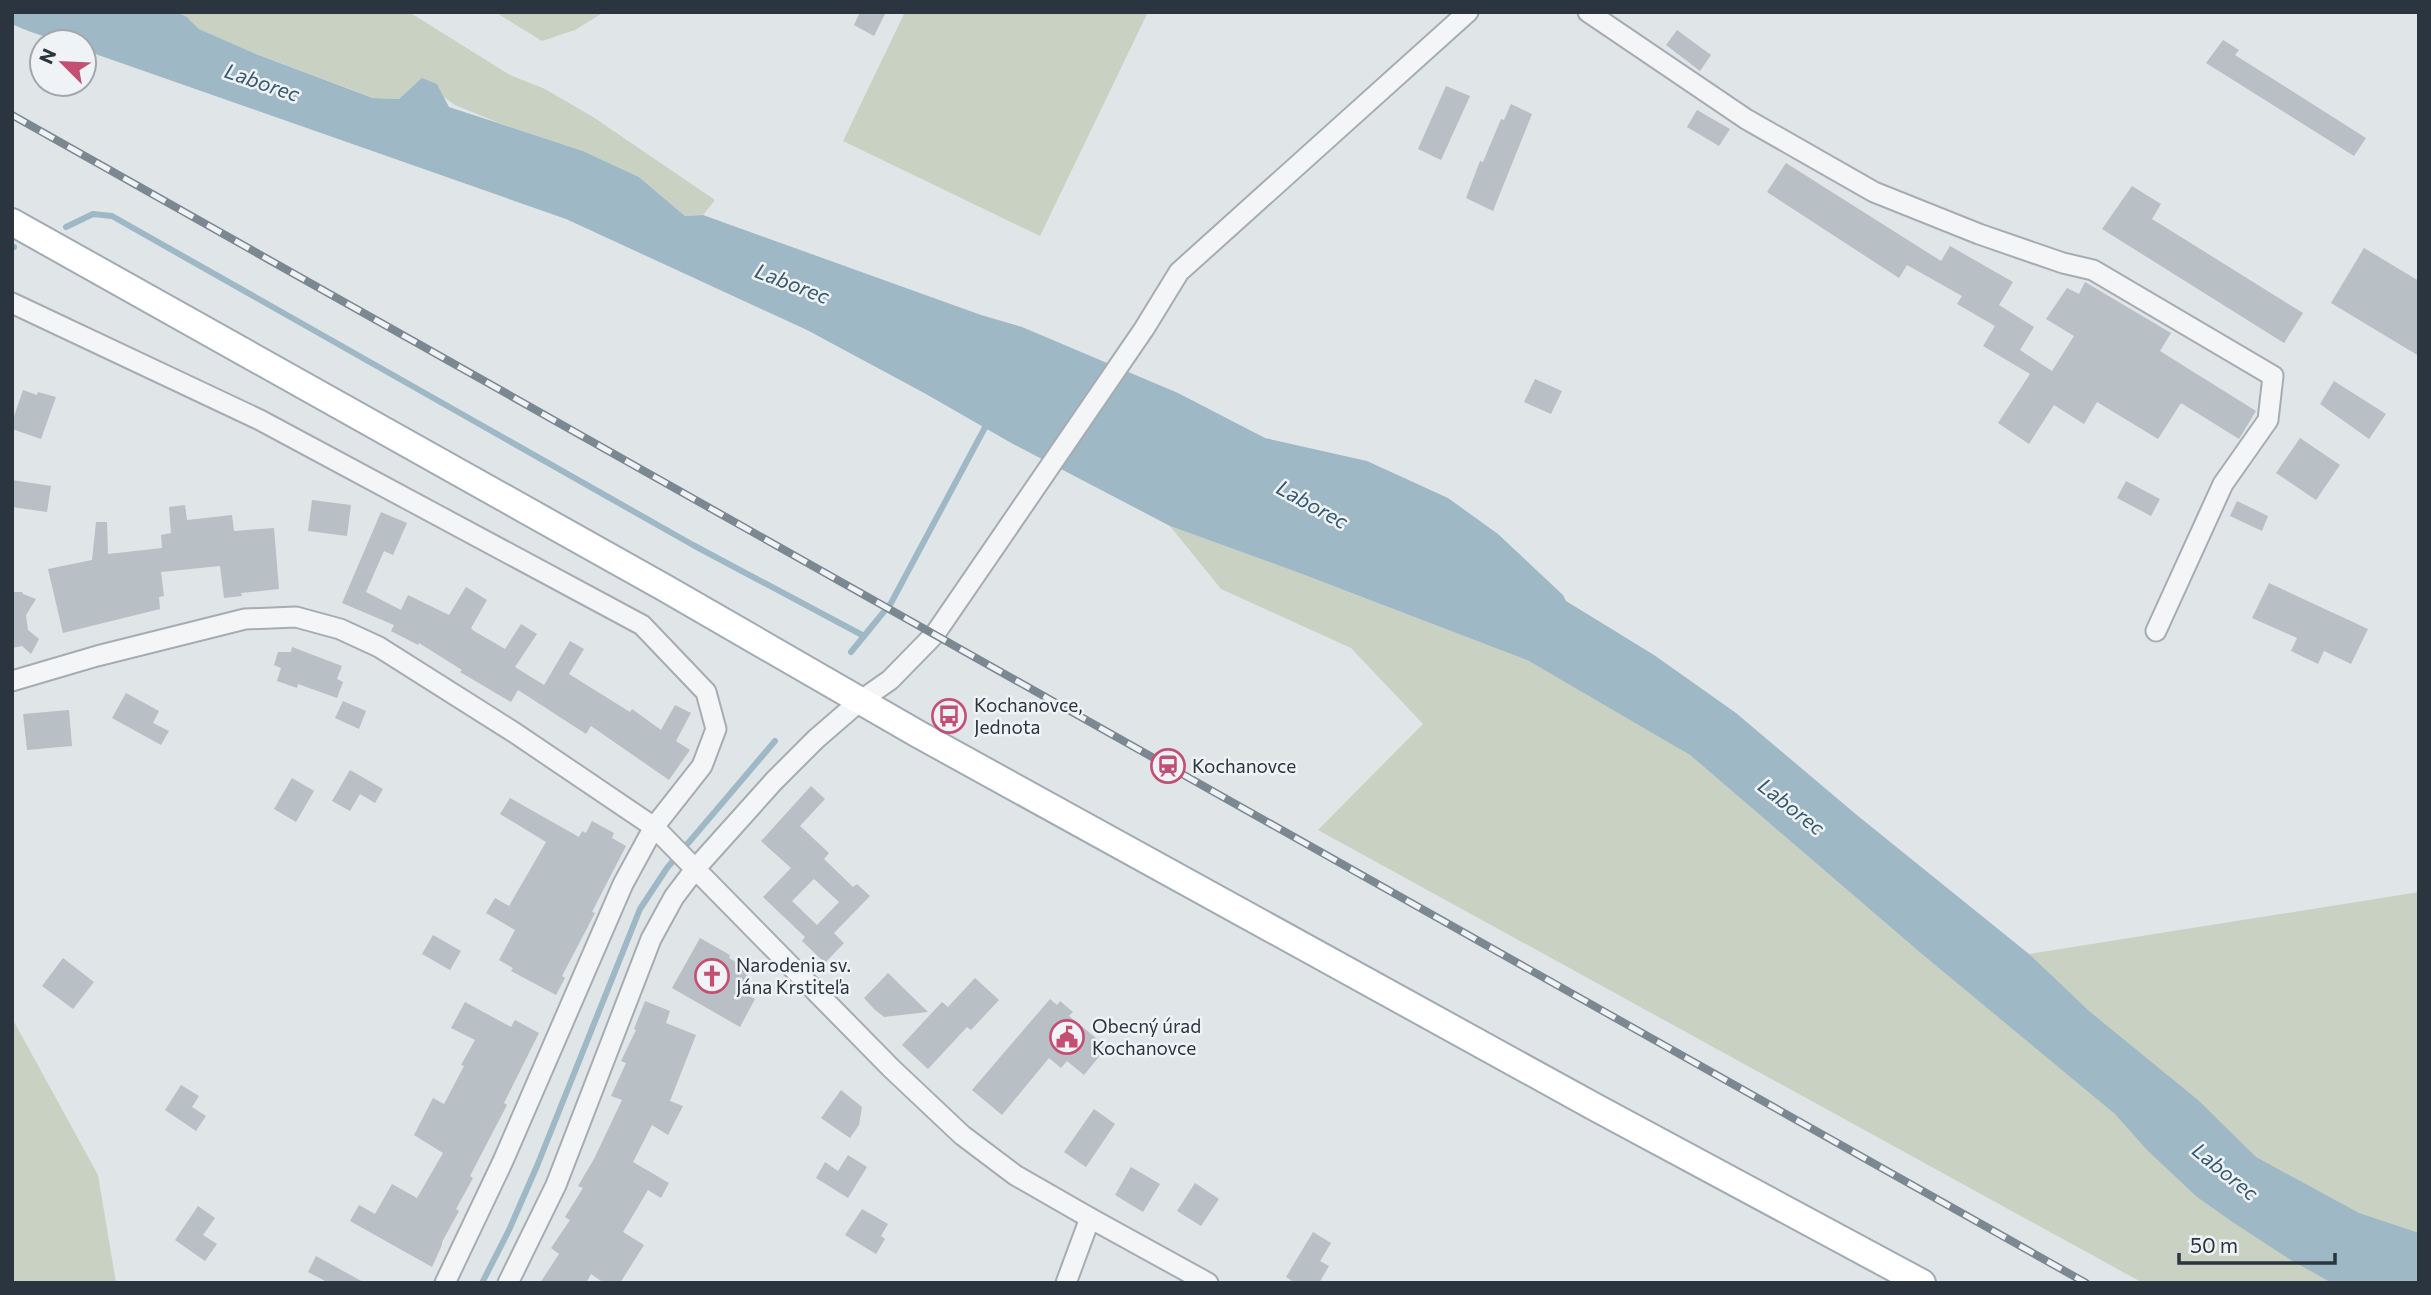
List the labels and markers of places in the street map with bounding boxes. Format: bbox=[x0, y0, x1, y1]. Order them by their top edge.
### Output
place label: Kochanovce, Jednota bbox=[974, 693, 1083, 738]
bus stop icon: Kochanovce, Jednota bbox=[930, 697, 968, 735]
station icon: Kochanovce bbox=[1149, 747, 1187, 785]
place label: Kochanovce bbox=[1192, 754, 1296, 777]
place label: Narodenia sv. Jána Krstiteľa bbox=[736, 953, 851, 998]
church icon: Narodenia sv. Jána Krstiteľa bbox=[693, 957, 731, 995]
place label: Obecný úrad Kochanovce bbox=[1092, 1014, 1201, 1059]
public building icon: Obecný úrad Kochanovce bbox=[1048, 1018, 1086, 1056]

